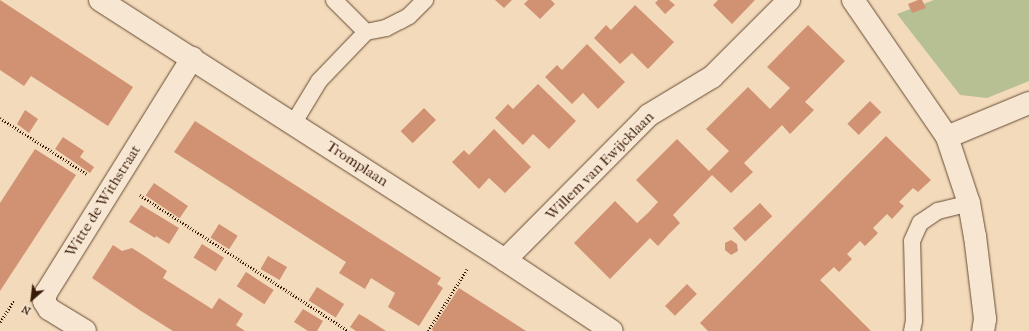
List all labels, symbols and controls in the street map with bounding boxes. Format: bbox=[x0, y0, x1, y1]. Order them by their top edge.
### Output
street label: Willem van Ewijcklaan bbox=[542, 108, 658, 224]
street label: Tromplaan bbox=[323, 137, 391, 191]
street label: Witte de Withstraat bbox=[61, 142, 145, 260]
north arrow bbox=[12, 279, 52, 319]
text: N bbox=[19, 302, 33, 318]

